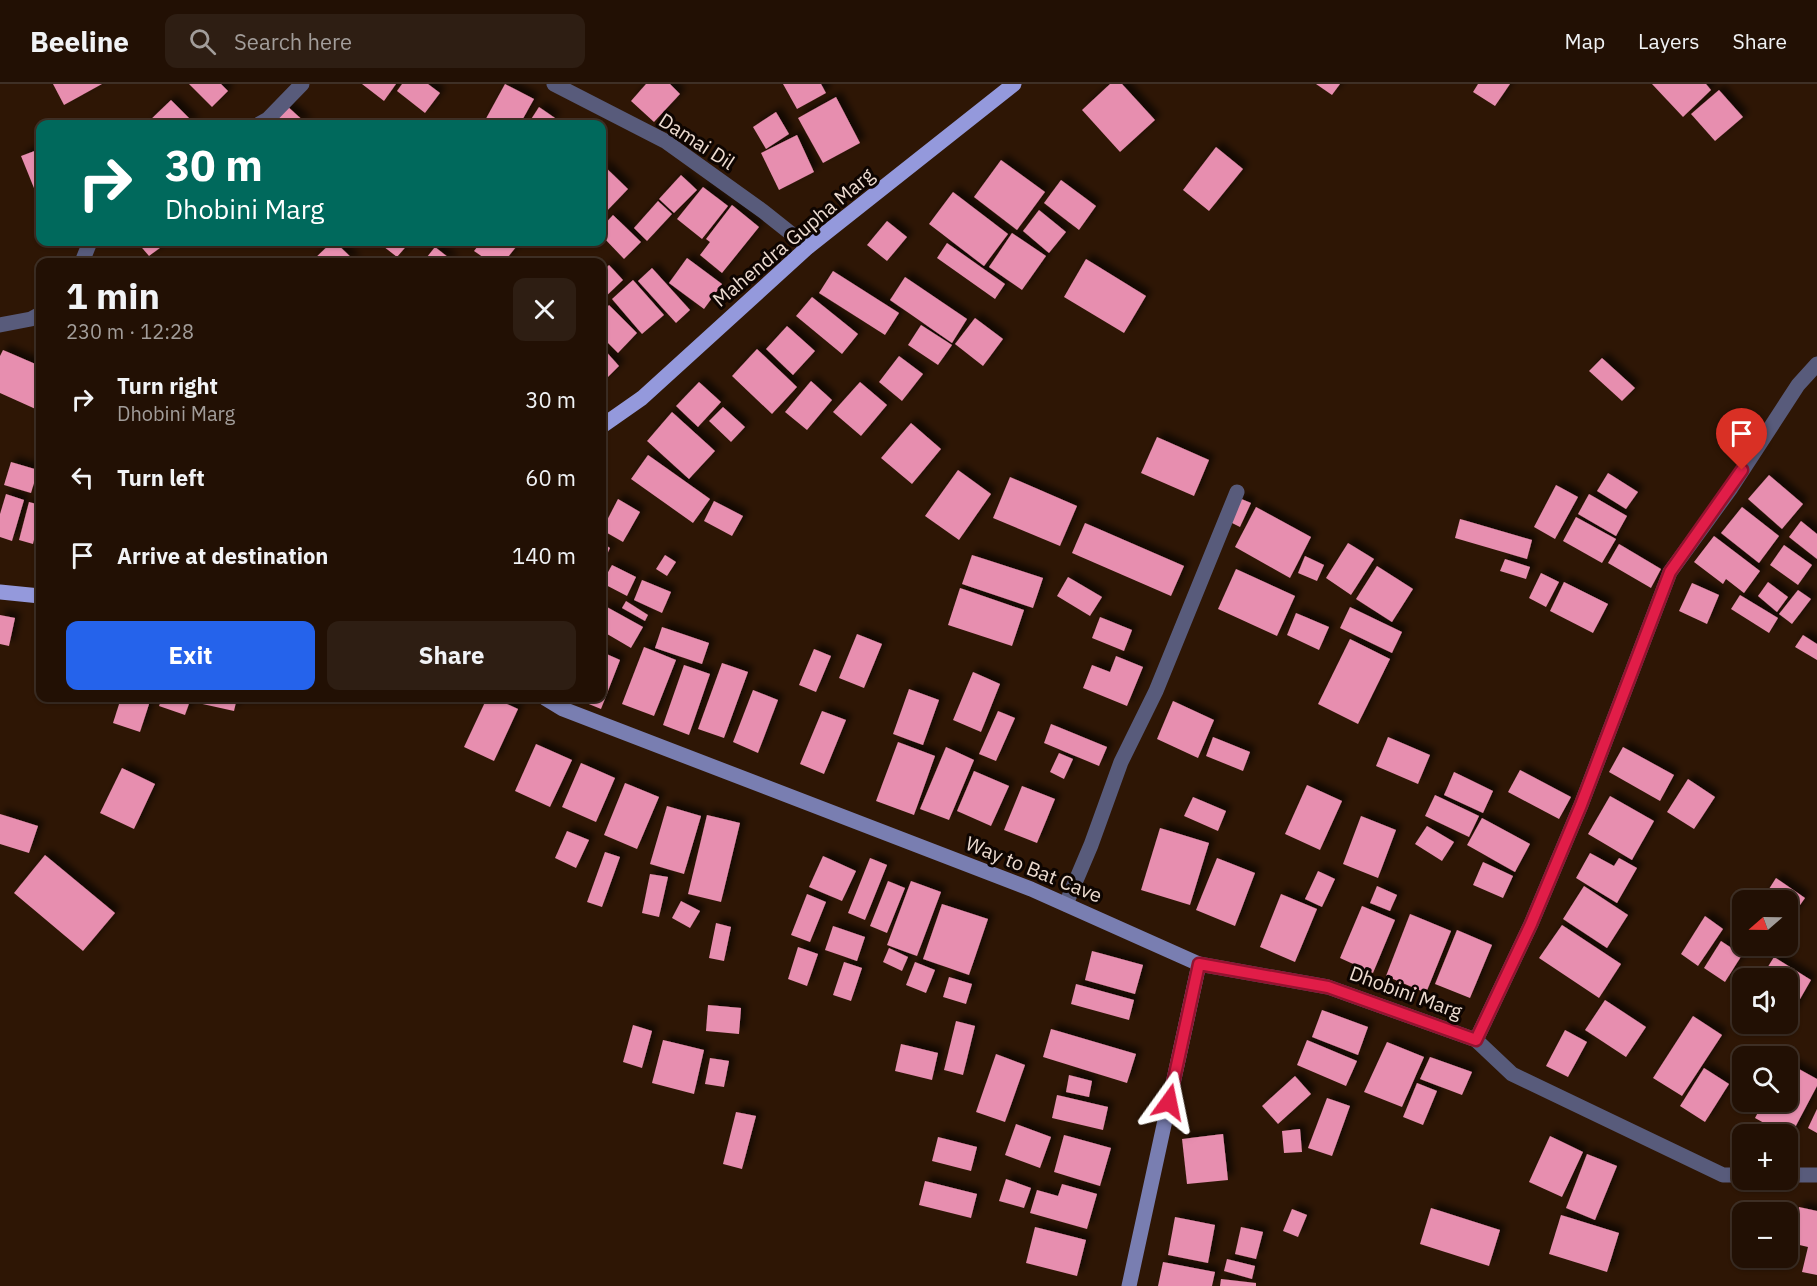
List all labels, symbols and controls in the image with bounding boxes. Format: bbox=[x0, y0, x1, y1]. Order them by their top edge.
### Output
search box bbox=[165, 14, 585, 68]
text: Beeline bbox=[30, 23, 129, 60]
icon: search bbox=[186, 25, 219, 58]
text: Search here bbox=[234, 27, 352, 56]
text: Map bbox=[1565, 27, 1605, 55]
text: Layers bbox=[1638, 27, 1700, 55]
text: Share bbox=[1733, 27, 1787, 55]
street label: Damai Dil bbox=[654, 106, 740, 176]
text: 30 m bbox=[165, 138, 263, 193]
icon: right bbox=[66, 144, 144, 222]
street label: Mahendra Gupha Marg bbox=[707, 161, 880, 313]
text: Dhobini Marg bbox=[165, 191, 324, 226]
text: 1 min bbox=[66, 272, 160, 319]
button: close bbox=[513, 278, 576, 341]
text: 230 m · 12:28 bbox=[66, 318, 194, 345]
text: Turn right bbox=[117, 371, 218, 400]
icon: right bbox=[66, 383, 99, 416]
text: 30 m bbox=[525, 385, 576, 414]
text: Dhobini Marg bbox=[117, 400, 235, 427]
pin bbox=[1716, 408, 1767, 470]
icon: arrive bbox=[1725, 417, 1758, 450]
icon: left bbox=[66, 461, 99, 494]
text: Turn left bbox=[117, 463, 205, 492]
text: 60 m bbox=[525, 463, 576, 492]
icon: arrive bbox=[66, 539, 99, 572]
text: Arrive at destination bbox=[117, 541, 328, 570]
text: 140 m bbox=[512, 541, 576, 570]
button: Exit bbox=[66, 621, 315, 690]
button: Share bbox=[327, 621, 576, 690]
street label: Way to Bat Cave bbox=[962, 829, 1106, 909]
north arrow bbox=[1732, 890, 1798, 956]
map controls bbox=[1732, 890, 1798, 1268]
street label: Dhobini Marg bbox=[1346, 959, 1466, 1025]
button: sound bbox=[1732, 968, 1798, 1034]
button: search bbox=[1732, 1046, 1798, 1112]
position arrow bbox=[1137, 1070, 1201, 1134]
button: + bbox=[1732, 1124, 1798, 1190]
button: − bbox=[1732, 1202, 1798, 1268]

